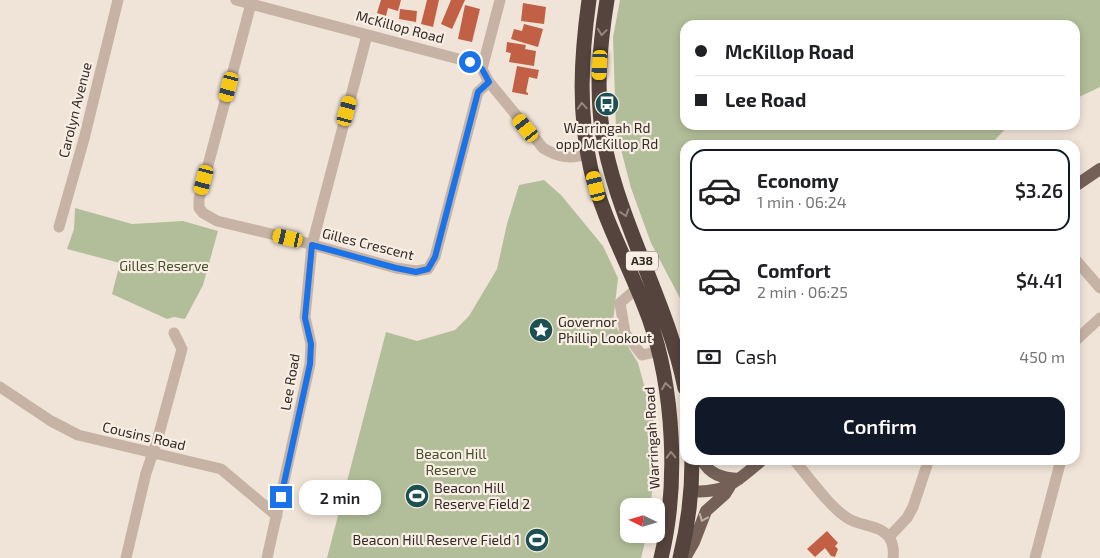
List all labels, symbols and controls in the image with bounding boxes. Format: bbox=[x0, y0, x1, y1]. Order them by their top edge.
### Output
street label: McKillop Road bbox=[354, 7, 446, 46]
one-way arrow bbox=[597, 29, 608, 37]
text: McKillop Road bbox=[725, 40, 854, 63]
car bbox=[591, 50, 608, 80]
route start bbox=[459, 51, 481, 73]
street label: Carolyn Avenue bbox=[54, 60, 95, 160]
car bbox=[217, 71, 240, 103]
text: Lee Road bbox=[725, 88, 806, 111]
bus stop icon: Warringah Rd opp McKillop Rd bbox=[594, 91, 620, 117]
car bbox=[335, 95, 358, 127]
one-way arrow bbox=[577, 101, 588, 109]
car bbox=[510, 112, 541, 144]
place label: Warringah Rd opp McKillop Rd bbox=[556, 119, 658, 152]
car bbox=[192, 164, 215, 196]
icon: car bbox=[697, 168, 742, 213]
text: Economy bbox=[757, 169, 839, 192]
car bbox=[585, 170, 606, 202]
text: $3.26 bbox=[1015, 179, 1063, 202]
text: 1 min · 06:24 bbox=[757, 192, 847, 211]
one-way arrow bbox=[619, 208, 629, 216]
street label: Gilles Crescent bbox=[320, 224, 416, 263]
car bbox=[271, 227, 304, 249]
road number: A38 bbox=[626, 252, 658, 270]
park label: Gilles Reserve bbox=[119, 257, 209, 274]
icon: car bbox=[697, 258, 742, 303]
text: Comfort bbox=[757, 259, 831, 282]
text: $4.41 bbox=[1016, 269, 1063, 292]
text: 2 min · 06:25 bbox=[757, 282, 848, 301]
place label: Governor Phillip Lookout bbox=[558, 313, 652, 346]
place icon: Governor Phillip Lookout bbox=[528, 317, 554, 343]
icon: cash bbox=[695, 343, 723, 371]
text: Cash bbox=[735, 345, 777, 368]
text: 450 m bbox=[1019, 347, 1065, 366]
street label: Lee Road bbox=[276, 352, 303, 412]
one-way arrow bbox=[661, 382, 671, 391]
street label: Warringah Road bbox=[640, 386, 663, 490]
button: Confirm bbox=[695, 397, 1065, 455]
street label: Cousins Road bbox=[101, 418, 187, 453]
park label: Beacon Hill Reserve bbox=[416, 445, 487, 478]
one-way arrow bbox=[666, 451, 676, 458]
place label: Beacon Hill Reserve Field 2 bbox=[434, 479, 530, 512]
callout: 2 min bbox=[298, 480, 381, 514]
sports icon: Beacon Hill Reserve Field 2 bbox=[404, 483, 430, 509]
route end bbox=[270, 486, 292, 508]
text: 2 min bbox=[320, 488, 360, 507]
north arrow bbox=[620, 498, 665, 542]
map controls bbox=[620, 498, 665, 543]
one-way arrow bbox=[698, 513, 709, 522]
sports icon: Beacon Hill Reserve Field 1 bbox=[524, 527, 550, 553]
place label: Beacon Hill Reserve Field 1 bbox=[353, 531, 520, 548]

